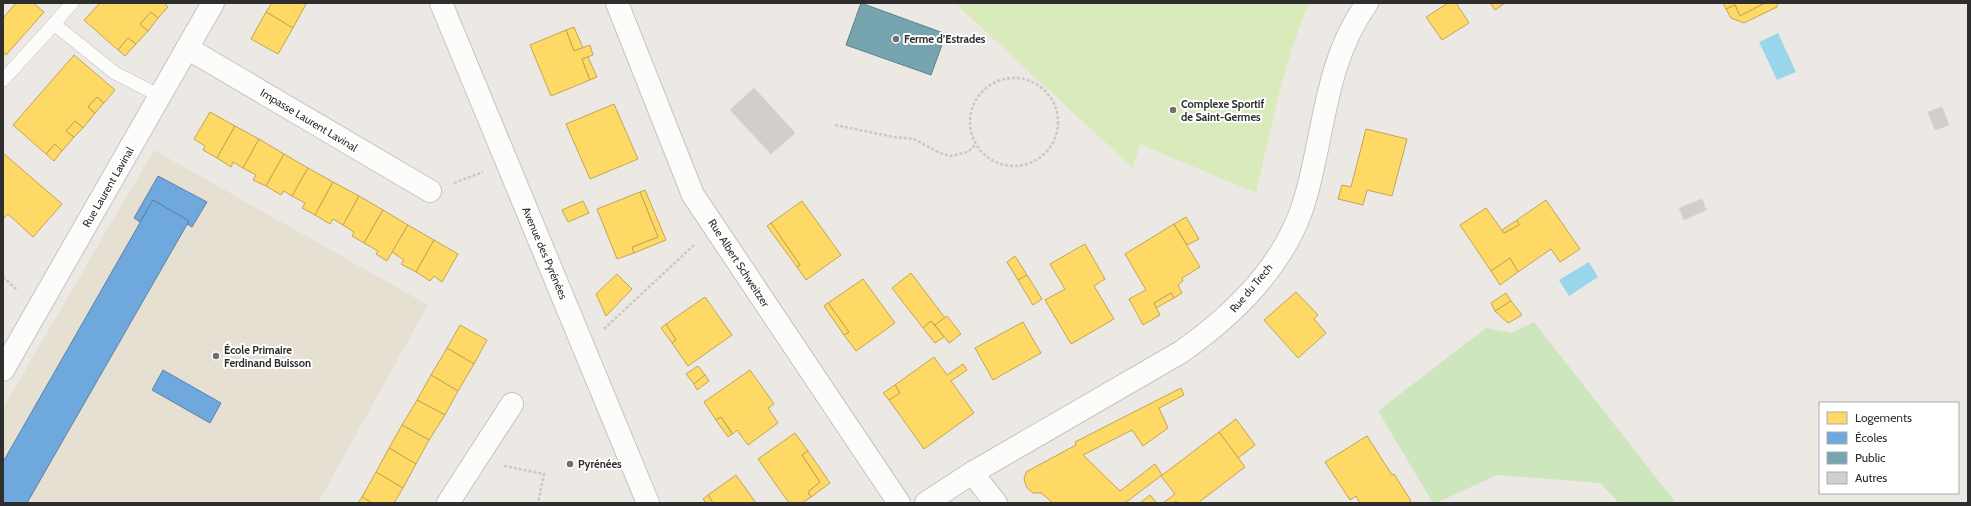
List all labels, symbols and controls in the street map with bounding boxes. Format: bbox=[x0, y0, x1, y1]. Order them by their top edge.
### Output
place label: Ferme d’Estrades bbox=[904, 32, 986, 46]
marker: Ferme d’Estrades bbox=[891, 34, 901, 44]
street label: Impasse Laurent Lavinal bbox=[258, 85, 361, 155]
place label: Complexe Sportif de Saint-Germes bbox=[1181, 97, 1264, 124]
marker: Complexe Sportif de Saint-Germes bbox=[1168, 105, 1178, 115]
street label: Rue Laurent Lavinal bbox=[79, 144, 137, 230]
street label: Avenue des Pyrénées bbox=[519, 205, 571, 302]
street label: Rue Albert Schweitzer bbox=[705, 216, 773, 310]
street label: Rue du Trech bbox=[1226, 261, 1276, 315]
place label: École Primaire Ferdinand Buisson bbox=[224, 343, 311, 370]
marker: École Primaire Ferdinand Buisson bbox=[211, 351, 221, 361]
legend bbox=[1819, 402, 1959, 494]
text: Logements bbox=[1855, 410, 1912, 425]
text: Écoles bbox=[1855, 430, 1887, 445]
text: Public bbox=[1855, 450, 1886, 465]
place label: Pyrénées bbox=[578, 457, 622, 471]
marker: Pyrénées bbox=[565, 459, 575, 469]
text: Autres bbox=[1855, 470, 1887, 485]

